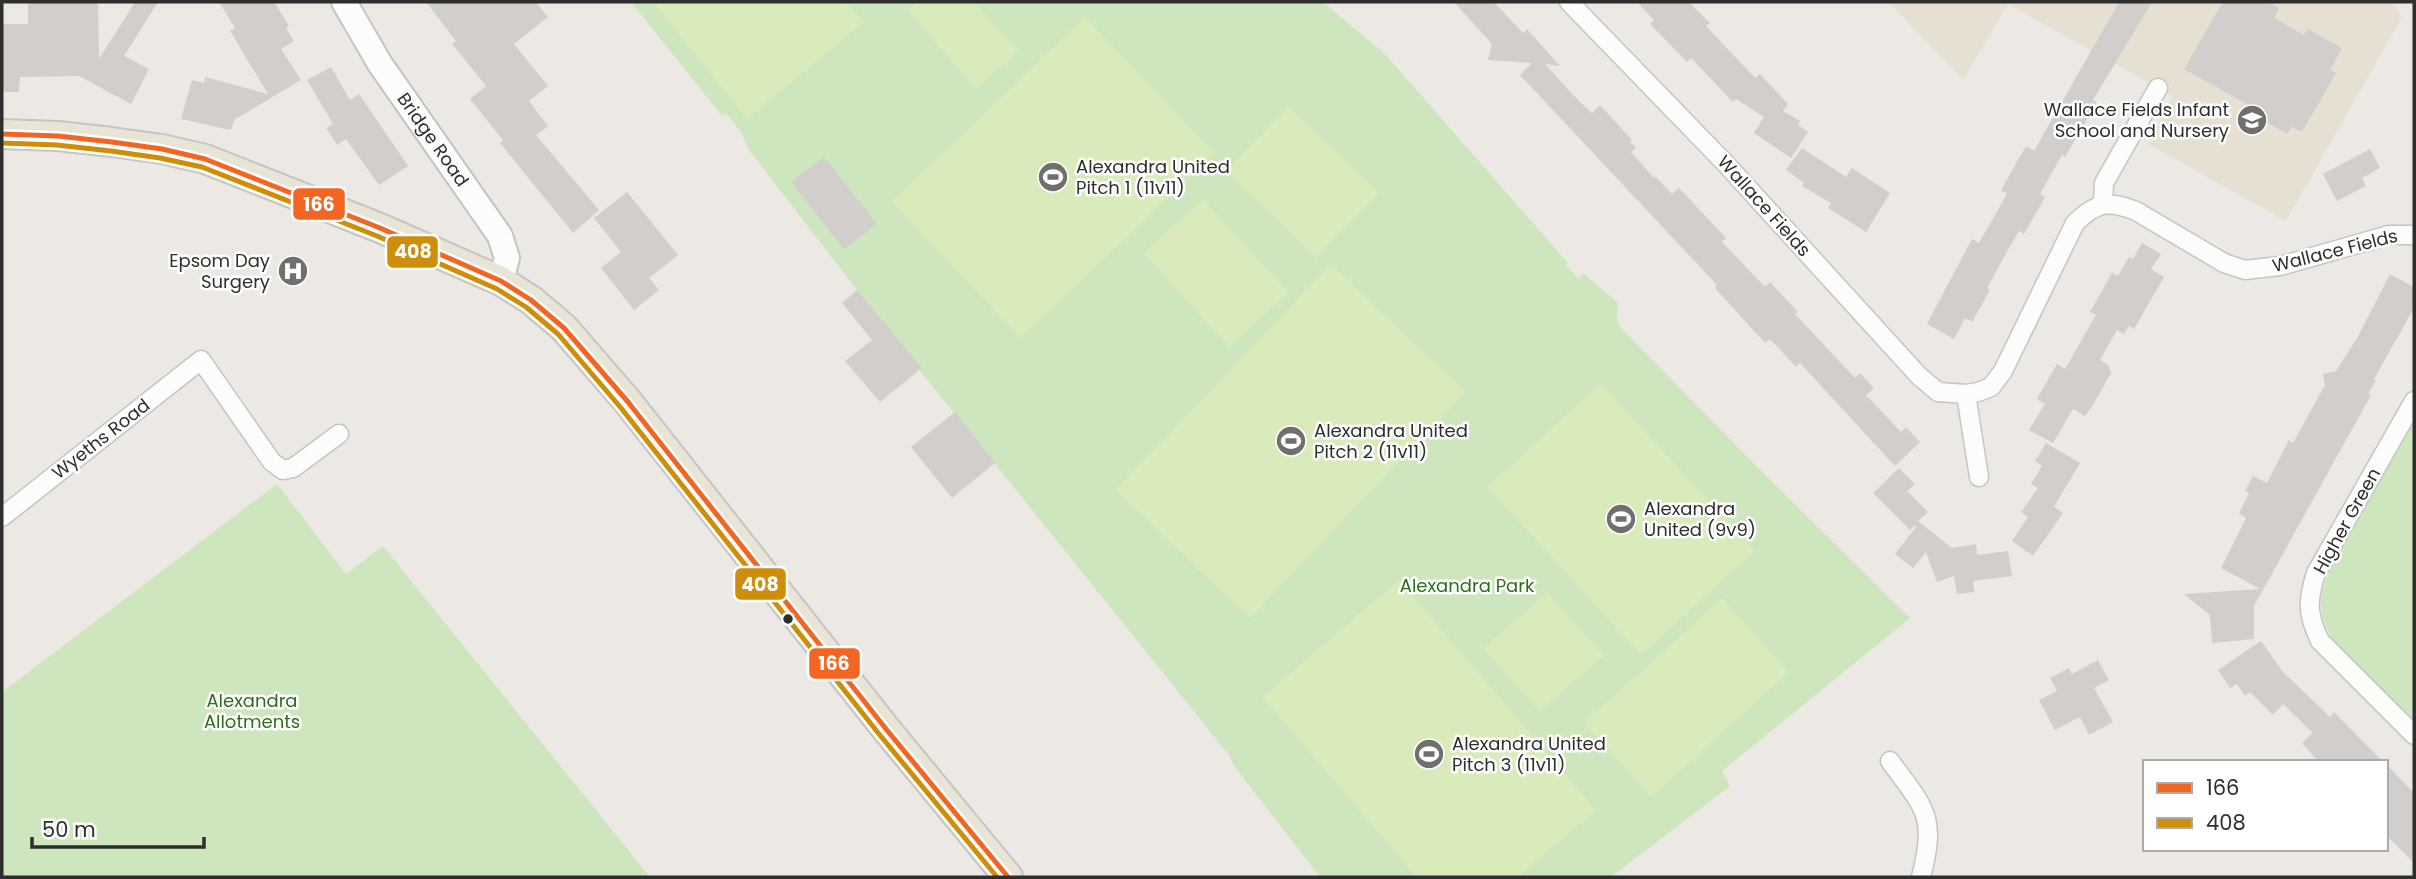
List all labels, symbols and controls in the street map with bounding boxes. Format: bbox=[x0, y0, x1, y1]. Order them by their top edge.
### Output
street label: Bridge Road bbox=[392, 87, 475, 191]
place label: Wallace Fields Infant School and Nursery bbox=[2044, 97, 2229, 143]
school or university icon: Wallace Fields Infant School and Nursery bbox=[2235, 103, 2269, 137]
street label: Wallace Fields bbox=[1712, 150, 1817, 262]
place label: Alexandra United Pitch 1 (11v11) bbox=[1076, 154, 1230, 200]
sports icon: Alexandra United Pitch 1 (11v11) bbox=[1036, 160, 1070, 194]
line badge: 166 bbox=[292, 187, 346, 221]
text: 166 bbox=[303, 191, 335, 218]
street label: Wallace Fields bbox=[2270, 223, 2400, 278]
line badge: 408 bbox=[386, 235, 439, 269]
text: 408 bbox=[394, 238, 432, 265]
place label: Epsom Day Surgery bbox=[169, 248, 270, 294]
hospital icon: Epsom Day Surgery bbox=[276, 254, 310, 288]
street label: Wyeths Road bbox=[47, 392, 155, 485]
place label: Alexandra United Pitch 2 (11v11) bbox=[1314, 418, 1468, 464]
sports icon: Alexandra United Pitch 2 (11v11) bbox=[1274, 424, 1308, 458]
street label: Higher Green bbox=[2307, 463, 2386, 578]
place label: Alexandra United (9v9) bbox=[1644, 496, 1756, 542]
sports icon: Alexandra United (9v9) bbox=[1604, 502, 1638, 536]
line badge: 408 bbox=[734, 567, 787, 601]
text: 408 bbox=[741, 571, 779, 598]
park label: Alexandra Park bbox=[1400, 573, 1535, 598]
unlabelled marker bbox=[781, 612, 795, 626]
line badge: 166 bbox=[808, 647, 861, 680]
text: 166 bbox=[818, 650, 850, 677]
park label: Alexandra Allotments bbox=[204, 688, 300, 734]
place label: Alexandra United Pitch 3 (11v11) bbox=[1452, 731, 1606, 777]
sports icon: Alexandra United Pitch 3 (11v11) bbox=[1412, 737, 1446, 771]
legend bbox=[2143, 760, 2388, 851]
text: 166 bbox=[2206, 773, 2239, 802]
scale bar bbox=[32, 806, 203, 850]
text: 408 bbox=[2206, 808, 2246, 837]
text: 50 m bbox=[42, 815, 96, 844]

